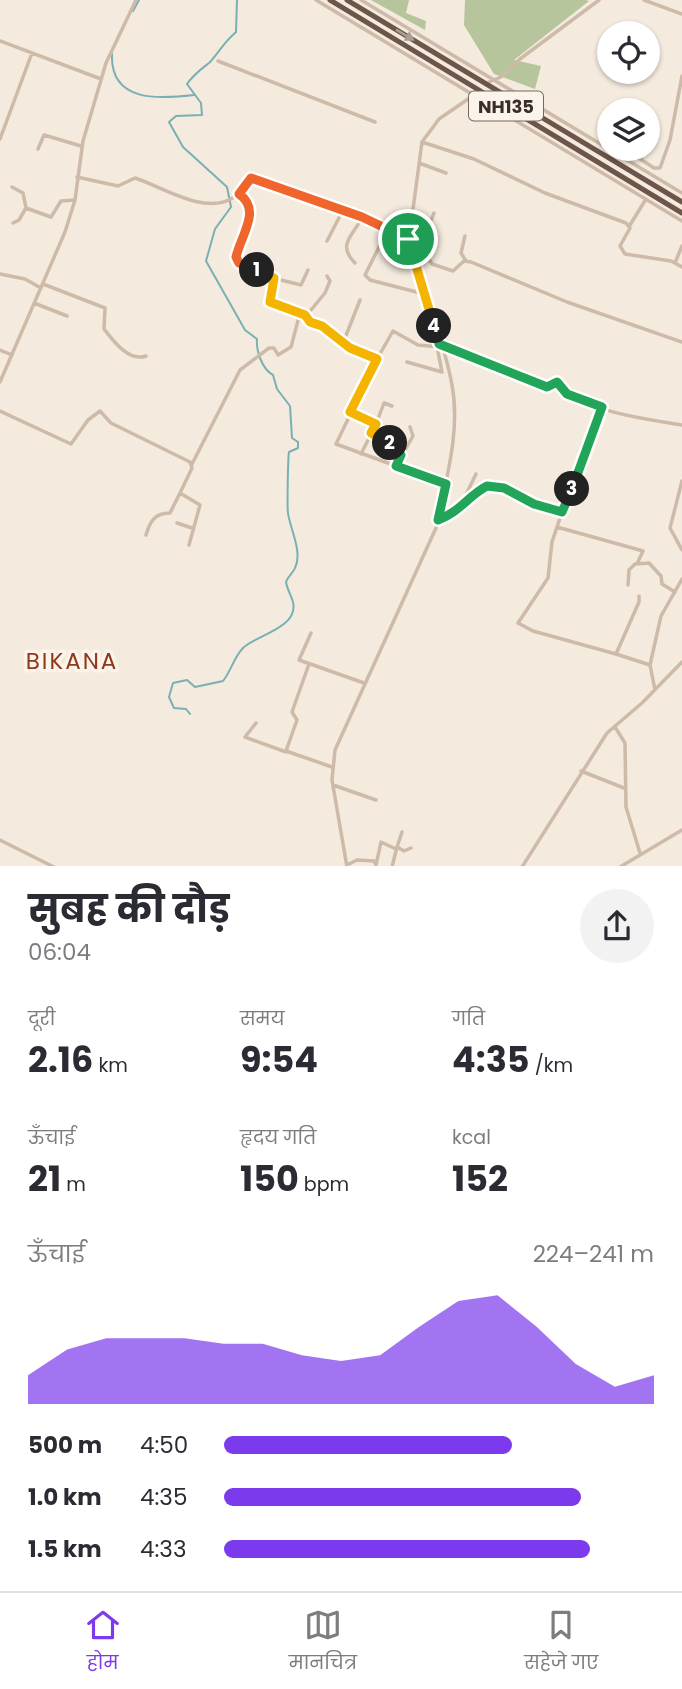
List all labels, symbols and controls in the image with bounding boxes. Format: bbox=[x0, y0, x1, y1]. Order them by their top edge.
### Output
map controls bbox=[597, 21, 660, 161]
button: locate bbox=[597, 21, 660, 84]
one-way arrow bbox=[396, 29, 415, 41]
road number: NH135 bbox=[469, 92, 543, 120]
button: layers bbox=[597, 98, 660, 161]
pin bbox=[378, 209, 438, 269]
icon: arrive bbox=[389, 220, 427, 258]
pin: 1 bbox=[240, 252, 274, 288]
text: 1 bbox=[253, 256, 260, 283]
pin: 4 bbox=[416, 308, 452, 344]
text: 4 bbox=[427, 312, 440, 339]
pin: 2 bbox=[372, 426, 408, 460]
text: 2 bbox=[384, 429, 395, 456]
pin: 3 bbox=[554, 472, 590, 506]
text: 3 bbox=[566, 475, 577, 502]
district label: BIKANA bbox=[26, 645, 118, 677]
text: सुबह की दौड़ bbox=[28, 882, 230, 935]
button: share bbox=[580, 889, 654, 963]
text: 06:04 bbox=[28, 936, 91, 968]
text: दूरी bbox=[28, 1005, 55, 1032]
text: समय bbox=[240, 1005, 285, 1032]
text: गति bbox=[452, 1005, 485, 1032]
text: 2.16 bbox=[28, 1035, 93, 1084]
text: 9:54 bbox=[240, 1035, 318, 1084]
text: 4:35 bbox=[452, 1035, 530, 1084]
text: km bbox=[93, 1052, 128, 1079]
text: /km bbox=[530, 1052, 573, 1079]
text: ऊँचाई bbox=[28, 1124, 75, 1151]
text: हृदय गति bbox=[240, 1124, 316, 1151]
text: kcal bbox=[452, 1124, 491, 1151]
text: 21 bbox=[28, 1154, 61, 1203]
text: 150 bbox=[240, 1154, 299, 1203]
text: 152 bbox=[452, 1154, 508, 1203]
text: m bbox=[61, 1171, 86, 1198]
text: bpm bbox=[299, 1171, 349, 1198]
text: ऊँचाई bbox=[28, 1238, 85, 1270]
text: 224–241 m bbox=[533, 1238, 654, 1270]
text: 500 m bbox=[28, 1429, 102, 1461]
text: 4:50 bbox=[140, 1429, 188, 1461]
text: 1.0 km bbox=[28, 1481, 102, 1513]
text: 4:35 bbox=[140, 1481, 187, 1513]
text: 1.5 km bbox=[28, 1533, 102, 1565]
text: 4:33 bbox=[140, 1533, 186, 1565]
tab: होम bbox=[84, 1606, 122, 1677]
tab: मानचित्र bbox=[289, 1606, 357, 1677]
tab: सहेजे गए bbox=[524, 1606, 598, 1677]

